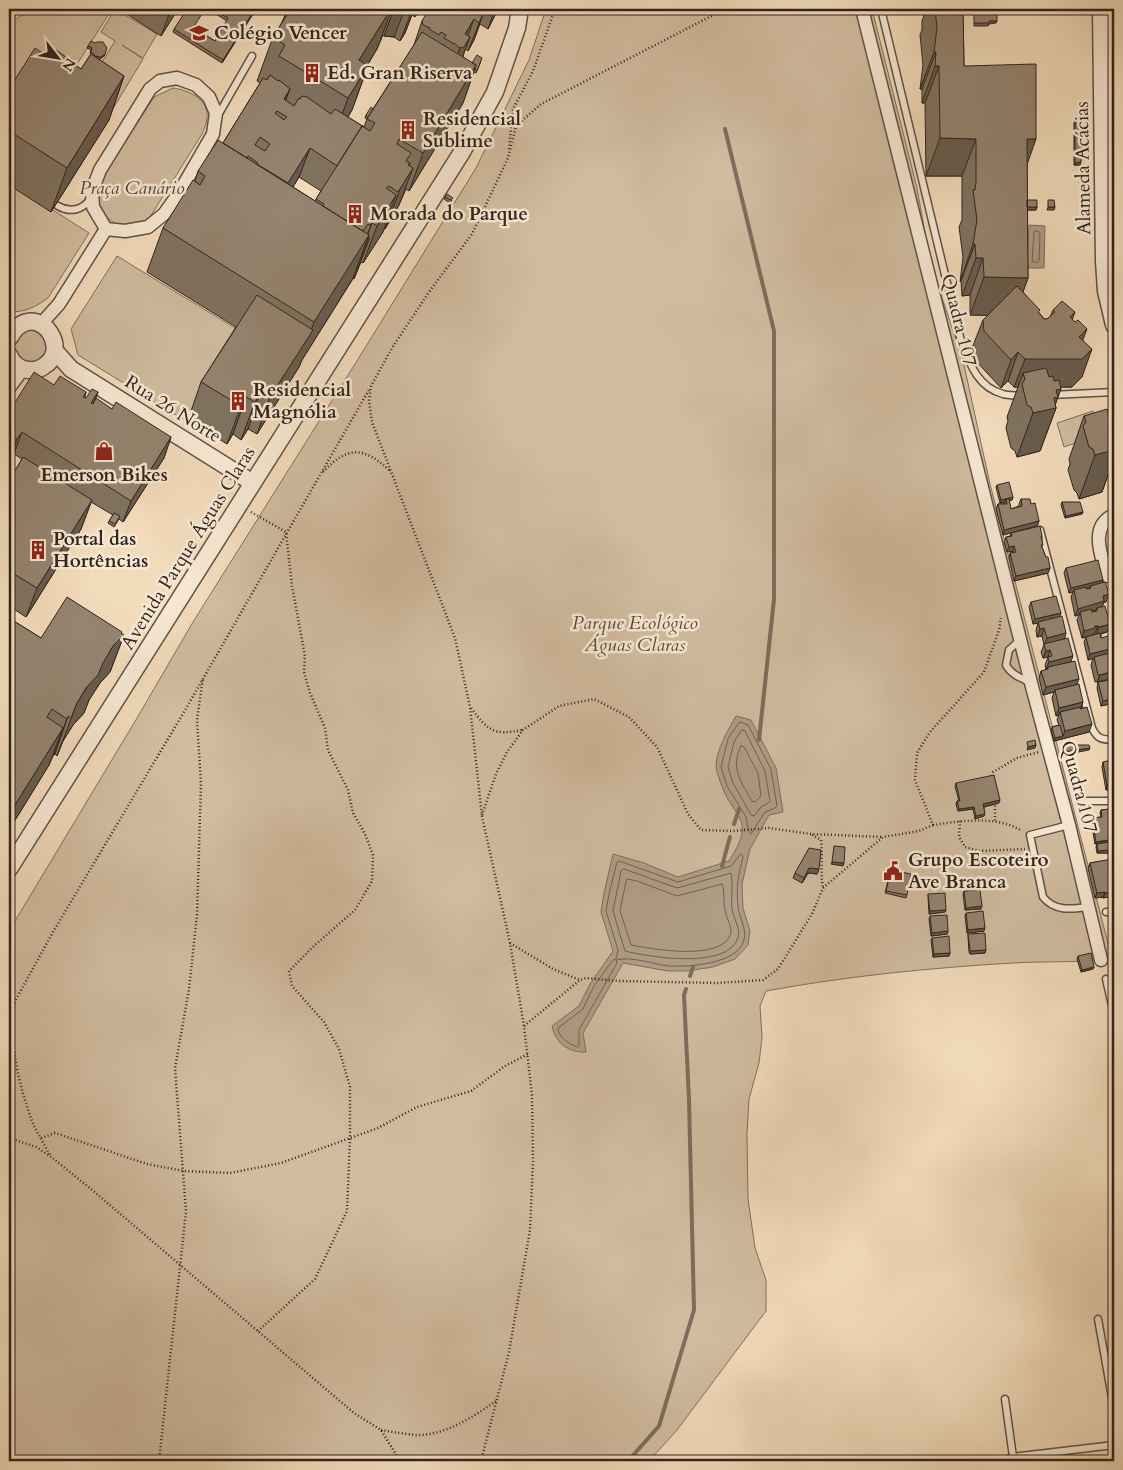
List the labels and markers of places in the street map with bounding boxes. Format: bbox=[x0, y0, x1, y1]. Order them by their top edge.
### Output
place label: Colégio Vencer bbox=[214, 20, 347, 46]
school or university icon: Colégio Vencer bbox=[188, 22, 210, 44]
place label: Ed. Gran Riserva bbox=[327, 60, 473, 86]
building icon: Ed. Gran Riserva bbox=[301, 62, 323, 84]
place label: Residencial Sublime bbox=[423, 106, 522, 154]
building icon: Residencial Sublime bbox=[397, 119, 419, 141]
place label: Morada do Parque bbox=[370, 201, 528, 227]
building icon: Morada do Parque bbox=[344, 203, 366, 225]
place label: Residencial Magnólia bbox=[253, 377, 352, 425]
building icon: Residencial Magnólia bbox=[227, 390, 249, 412]
shop icon: Emerson Bikes bbox=[93, 440, 115, 462]
place label: Emerson Bikes bbox=[40, 462, 168, 488]
place label: Portal das Hortências bbox=[53, 526, 148, 574]
building icon: Portal das Hortências bbox=[27, 539, 49, 561]
place label: Grupo Escoteiro Ave Branca bbox=[908, 847, 1049, 895]
public building icon: Grupo Escoteiro Ave Branca bbox=[882, 860, 904, 882]

